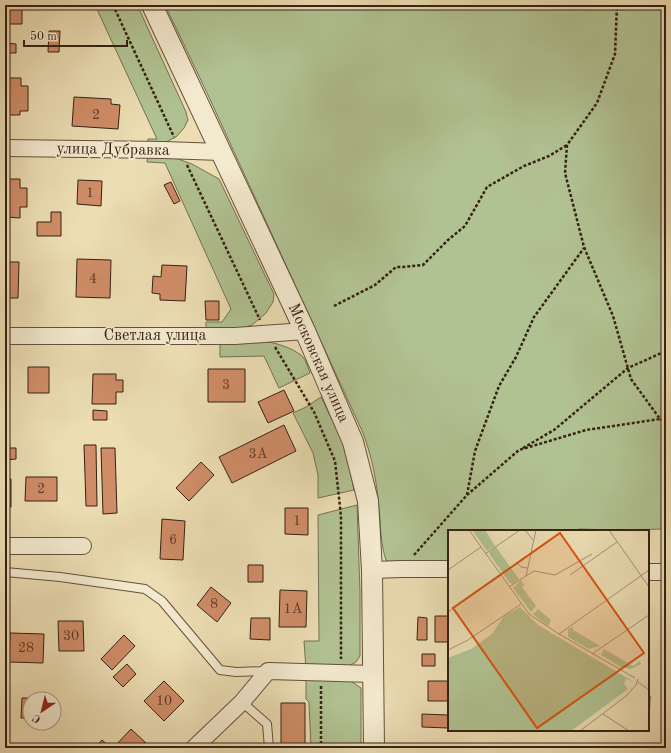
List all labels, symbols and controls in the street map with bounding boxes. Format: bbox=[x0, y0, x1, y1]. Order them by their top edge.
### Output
scale bar bbox=[24, 22, 127, 48]
text: 50 m bbox=[30, 30, 57, 43]
house number: 2 bbox=[92, 108, 100, 122]
street label: улица Дубравка bbox=[56, 141, 170, 159]
house number: 1 bbox=[86, 186, 94, 200]
house number: 4 bbox=[89, 272, 97, 286]
street label: Московская улица bbox=[285, 301, 352, 425]
street label: Светлая улица bbox=[104, 328, 206, 344]
house number: 3 bbox=[222, 378, 230, 392]
house number: 3А bbox=[249, 447, 268, 461]
house number: 2 bbox=[37, 482, 45, 496]
house number: 1 bbox=[293, 514, 301, 528]
inset map bbox=[448, 530, 649, 731]
house number: 6 bbox=[169, 533, 177, 547]
house number: 8 bbox=[210, 597, 218, 611]
house number: 1А bbox=[284, 602, 303, 616]
house number: 30 bbox=[63, 629, 79, 643]
house number: 28 bbox=[18, 641, 34, 655]
north arrow bbox=[22, 691, 62, 731]
house number: 10 bbox=[156, 694, 172, 708]
text: С bbox=[31, 711, 43, 725]

